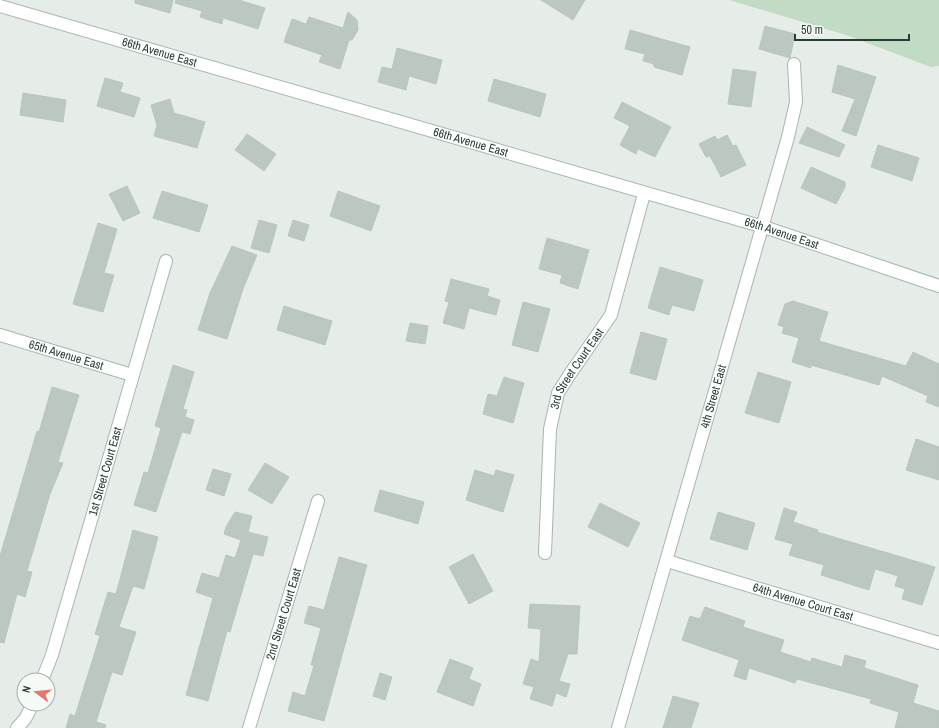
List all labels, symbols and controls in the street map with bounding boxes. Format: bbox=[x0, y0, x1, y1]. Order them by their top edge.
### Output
scale bar bbox=[795, 16, 909, 42]
text: 50 m bbox=[801, 22, 823, 38]
street label: 66th Avenue East bbox=[120, 34, 199, 71]
street label: 66th Avenue East bbox=[431, 124, 510, 161]
street label: 66th Avenue East bbox=[743, 214, 821, 253]
street label: 3rd Street Court East bbox=[547, 325, 607, 411]
street label: 65th Avenue East bbox=[27, 336, 106, 374]
street label: 4th Street East bbox=[697, 363, 730, 430]
street label: 1st Street Court East bbox=[85, 425, 126, 518]
street label: 2nd Street Court East bbox=[262, 566, 305, 662]
street label: 64th Avenue Court East bbox=[751, 579, 855, 625]
north arrow bbox=[16, 672, 56, 712]
text: N bbox=[19, 684, 34, 694]

